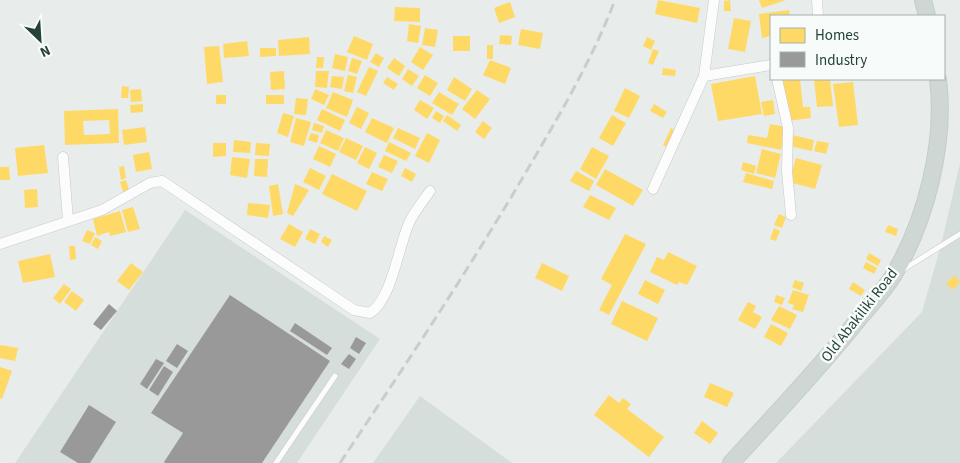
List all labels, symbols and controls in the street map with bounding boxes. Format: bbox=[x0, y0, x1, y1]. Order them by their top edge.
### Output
north arrow bbox=[15, 15, 65, 65]
legend bbox=[770, 15, 945, 80]
text: Homes bbox=[815, 25, 859, 46]
text: N bbox=[37, 40, 54, 62]
text: Industry bbox=[815, 50, 867, 71]
street label: Old Abakiliki Road bbox=[816, 264, 903, 367]

